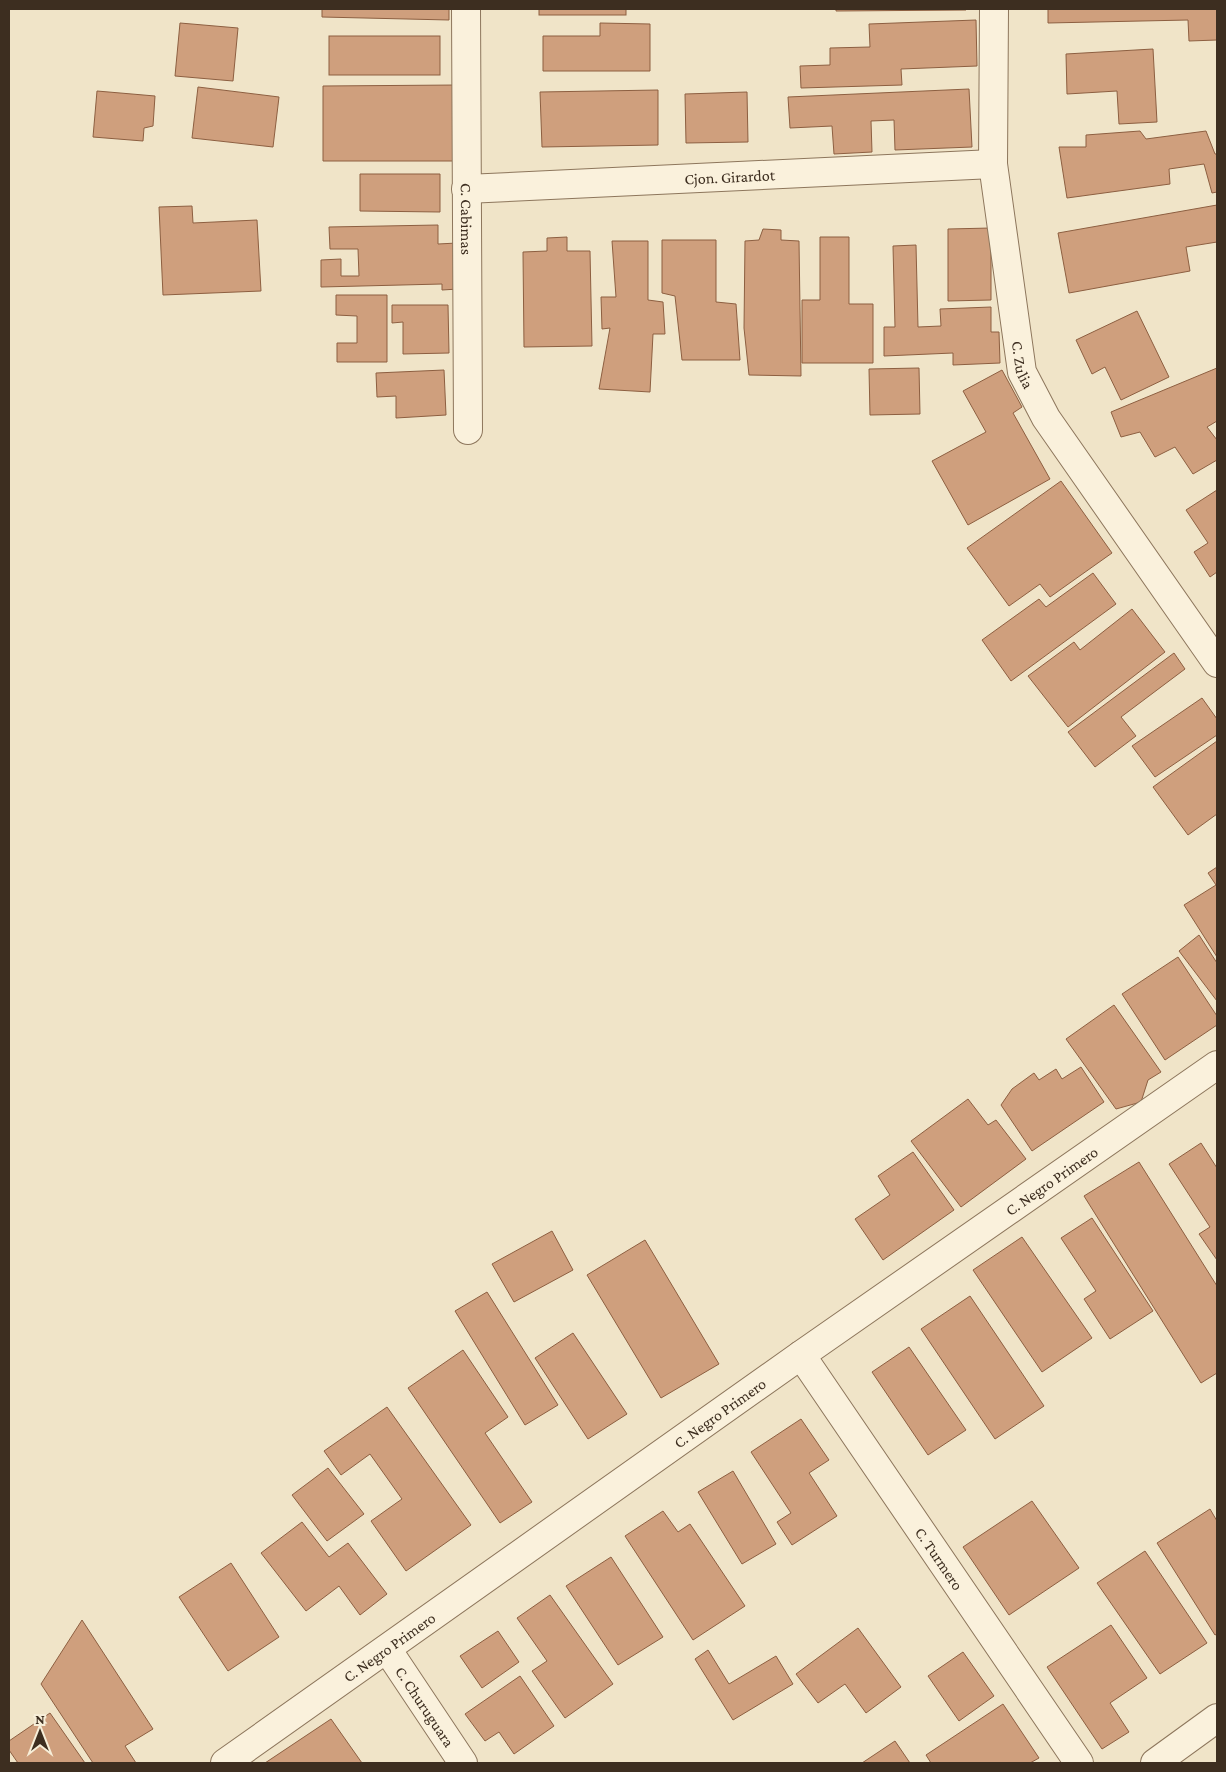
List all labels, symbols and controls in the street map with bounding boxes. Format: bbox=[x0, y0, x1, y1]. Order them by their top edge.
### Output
street label: Cjon. Girardot bbox=[684, 166, 776, 188]
street label: C. Cabimas bbox=[458, 183, 476, 255]
street label: C. Zulia bbox=[1009, 340, 1038, 392]
street label: C. Negro Primero bbox=[1002, 1142, 1101, 1219]
street label: C. Negro Primero bbox=[670, 1374, 769, 1451]
street label: C. Turmero bbox=[912, 1524, 967, 1593]
street label: C. Negro Primero bbox=[340, 1608, 438, 1685]
street label: C. Churuguara bbox=[392, 1663, 459, 1750]
north arrow bbox=[15, 1707, 65, 1757]
text: N bbox=[35, 1711, 45, 1727]

